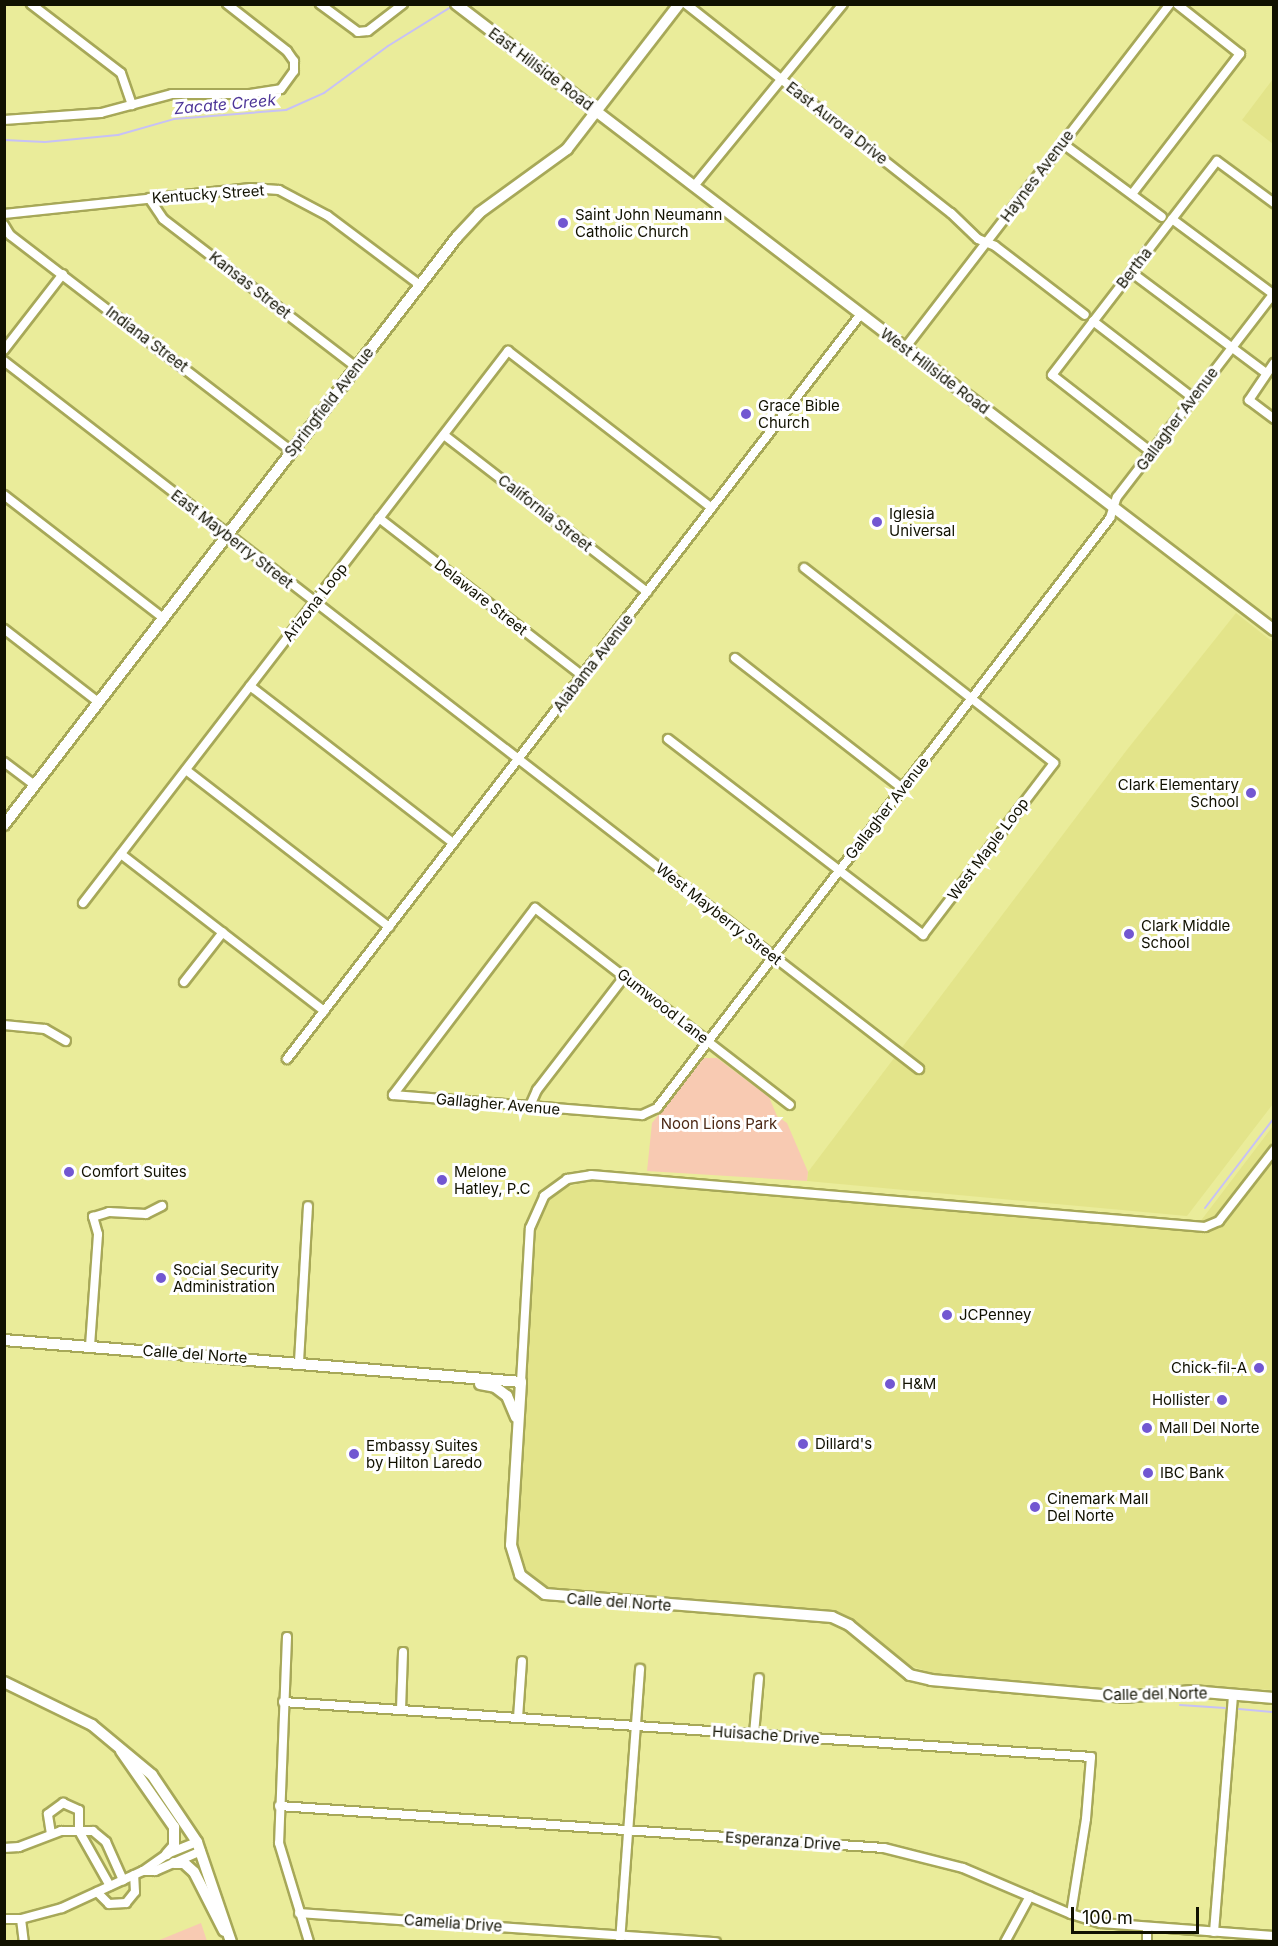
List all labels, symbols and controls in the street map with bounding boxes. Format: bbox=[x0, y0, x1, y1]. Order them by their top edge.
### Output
street label: East Hillside Road bbox=[485, 24, 597, 114]
street label: East Aurora Drive bbox=[783, 78, 891, 168]
water label: Zacate Creek bbox=[173, 90, 277, 118]
street label: Haynes Avenue bbox=[997, 127, 1077, 225]
street label: Kentucky Street bbox=[151, 181, 265, 207]
place label: Saint John Neumann Catholic Church bbox=[575, 205, 722, 240]
marker: Saint John Neumann Catholic Church bbox=[556, 216, 570, 230]
street label: Bertha bbox=[1113, 244, 1155, 292]
street label: Kansas Street bbox=[206, 248, 294, 322]
street label: Indiana Street bbox=[102, 302, 192, 376]
street label: West Hillside Road bbox=[877, 324, 993, 418]
street label: Springfield Avenue bbox=[281, 344, 377, 460]
street label: Gallagher Avenue bbox=[1132, 364, 1222, 474]
place label: Grace Bible Church bbox=[758, 396, 840, 431]
marker: Grace Bible Church bbox=[739, 407, 753, 421]
street label: California Street bbox=[495, 471, 595, 555]
street label: East Mayberry Street bbox=[168, 486, 296, 592]
place label: Iglesia Universal bbox=[889, 504, 955, 539]
marker: Iglesia Universal bbox=[870, 515, 884, 529]
street label: Delaware Street bbox=[431, 555, 531, 639]
street label: Arizona Loop bbox=[279, 559, 351, 645]
street label: Alabama Avenue bbox=[549, 611, 637, 715]
street label: Gallagher Avenue bbox=[842, 753, 932, 863]
place label: Clark Elementary School bbox=[1118, 775, 1239, 810]
marker: Clark Elementary School bbox=[1244, 786, 1258, 800]
street label: West Maple Loop bbox=[944, 794, 1032, 904]
street label: West Mayberry Street bbox=[652, 859, 786, 969]
place label: Clark Middle School bbox=[1141, 916, 1230, 951]
marker: Clark Middle School bbox=[1122, 927, 1136, 941]
street label: Gumwood Lane bbox=[614, 965, 712, 1047]
street label: Gallagher Avenue bbox=[435, 1090, 561, 1118]
park label: Noon Lions Park bbox=[661, 1115, 777, 1133]
place label: Melone Hatley, P.C bbox=[454, 1162, 531, 1197]
place label: Comfort Suites bbox=[81, 1163, 187, 1181]
marker: Comfort Suites bbox=[62, 1165, 76, 1179]
marker: Melone Hatley, P.C bbox=[435, 1173, 449, 1187]
place label: Social Security Administration bbox=[173, 1260, 279, 1295]
marker: Social Security Administration bbox=[154, 1271, 168, 1285]
place label: JCPenney bbox=[959, 1306, 1031, 1324]
marker: JCPenney bbox=[940, 1308, 954, 1322]
street label: Calle del Norte bbox=[142, 1341, 248, 1367]
place label: Chick-fil-A bbox=[1171, 1359, 1247, 1377]
marker: Chick-fil-A bbox=[1252, 1361, 1266, 1375]
place label: H&M bbox=[902, 1375, 936, 1393]
marker: H&M bbox=[883, 1377, 897, 1391]
place label: Hollister bbox=[1152, 1391, 1210, 1409]
marker: Hollister bbox=[1215, 1393, 1229, 1407]
place label: Mall Del Norte bbox=[1159, 1419, 1260, 1437]
marker: Mall Del Norte bbox=[1140, 1421, 1154, 1435]
place label: Dillard's bbox=[815, 1435, 872, 1453]
place label: Embassy Suites by Hilton Laredo bbox=[366, 1436, 482, 1471]
marker: Dillard's bbox=[796, 1437, 810, 1451]
marker: Embassy Suites by Hilton Laredo bbox=[347, 1447, 361, 1461]
place label: IBC Bank bbox=[1160, 1464, 1224, 1482]
marker: IBC Bank bbox=[1141, 1466, 1155, 1480]
place label: Cinemark Mall Del Norte bbox=[1047, 1489, 1148, 1524]
marker: Cinemark Mall Del Norte bbox=[1028, 1500, 1042, 1514]
street label: Calle del Norte bbox=[566, 1589, 672, 1615]
street label: Calle del Norte bbox=[1102, 1684, 1208, 1704]
street label: Huisache Drive bbox=[712, 1722, 820, 1748]
street label: Esperanza Drive bbox=[725, 1828, 841, 1854]
scale bar bbox=[1074, 1895, 1202, 1933]
text: 100 m bbox=[1082, 1907, 1133, 1928]
street label: Camelia Drive bbox=[403, 1911, 503, 1935]

